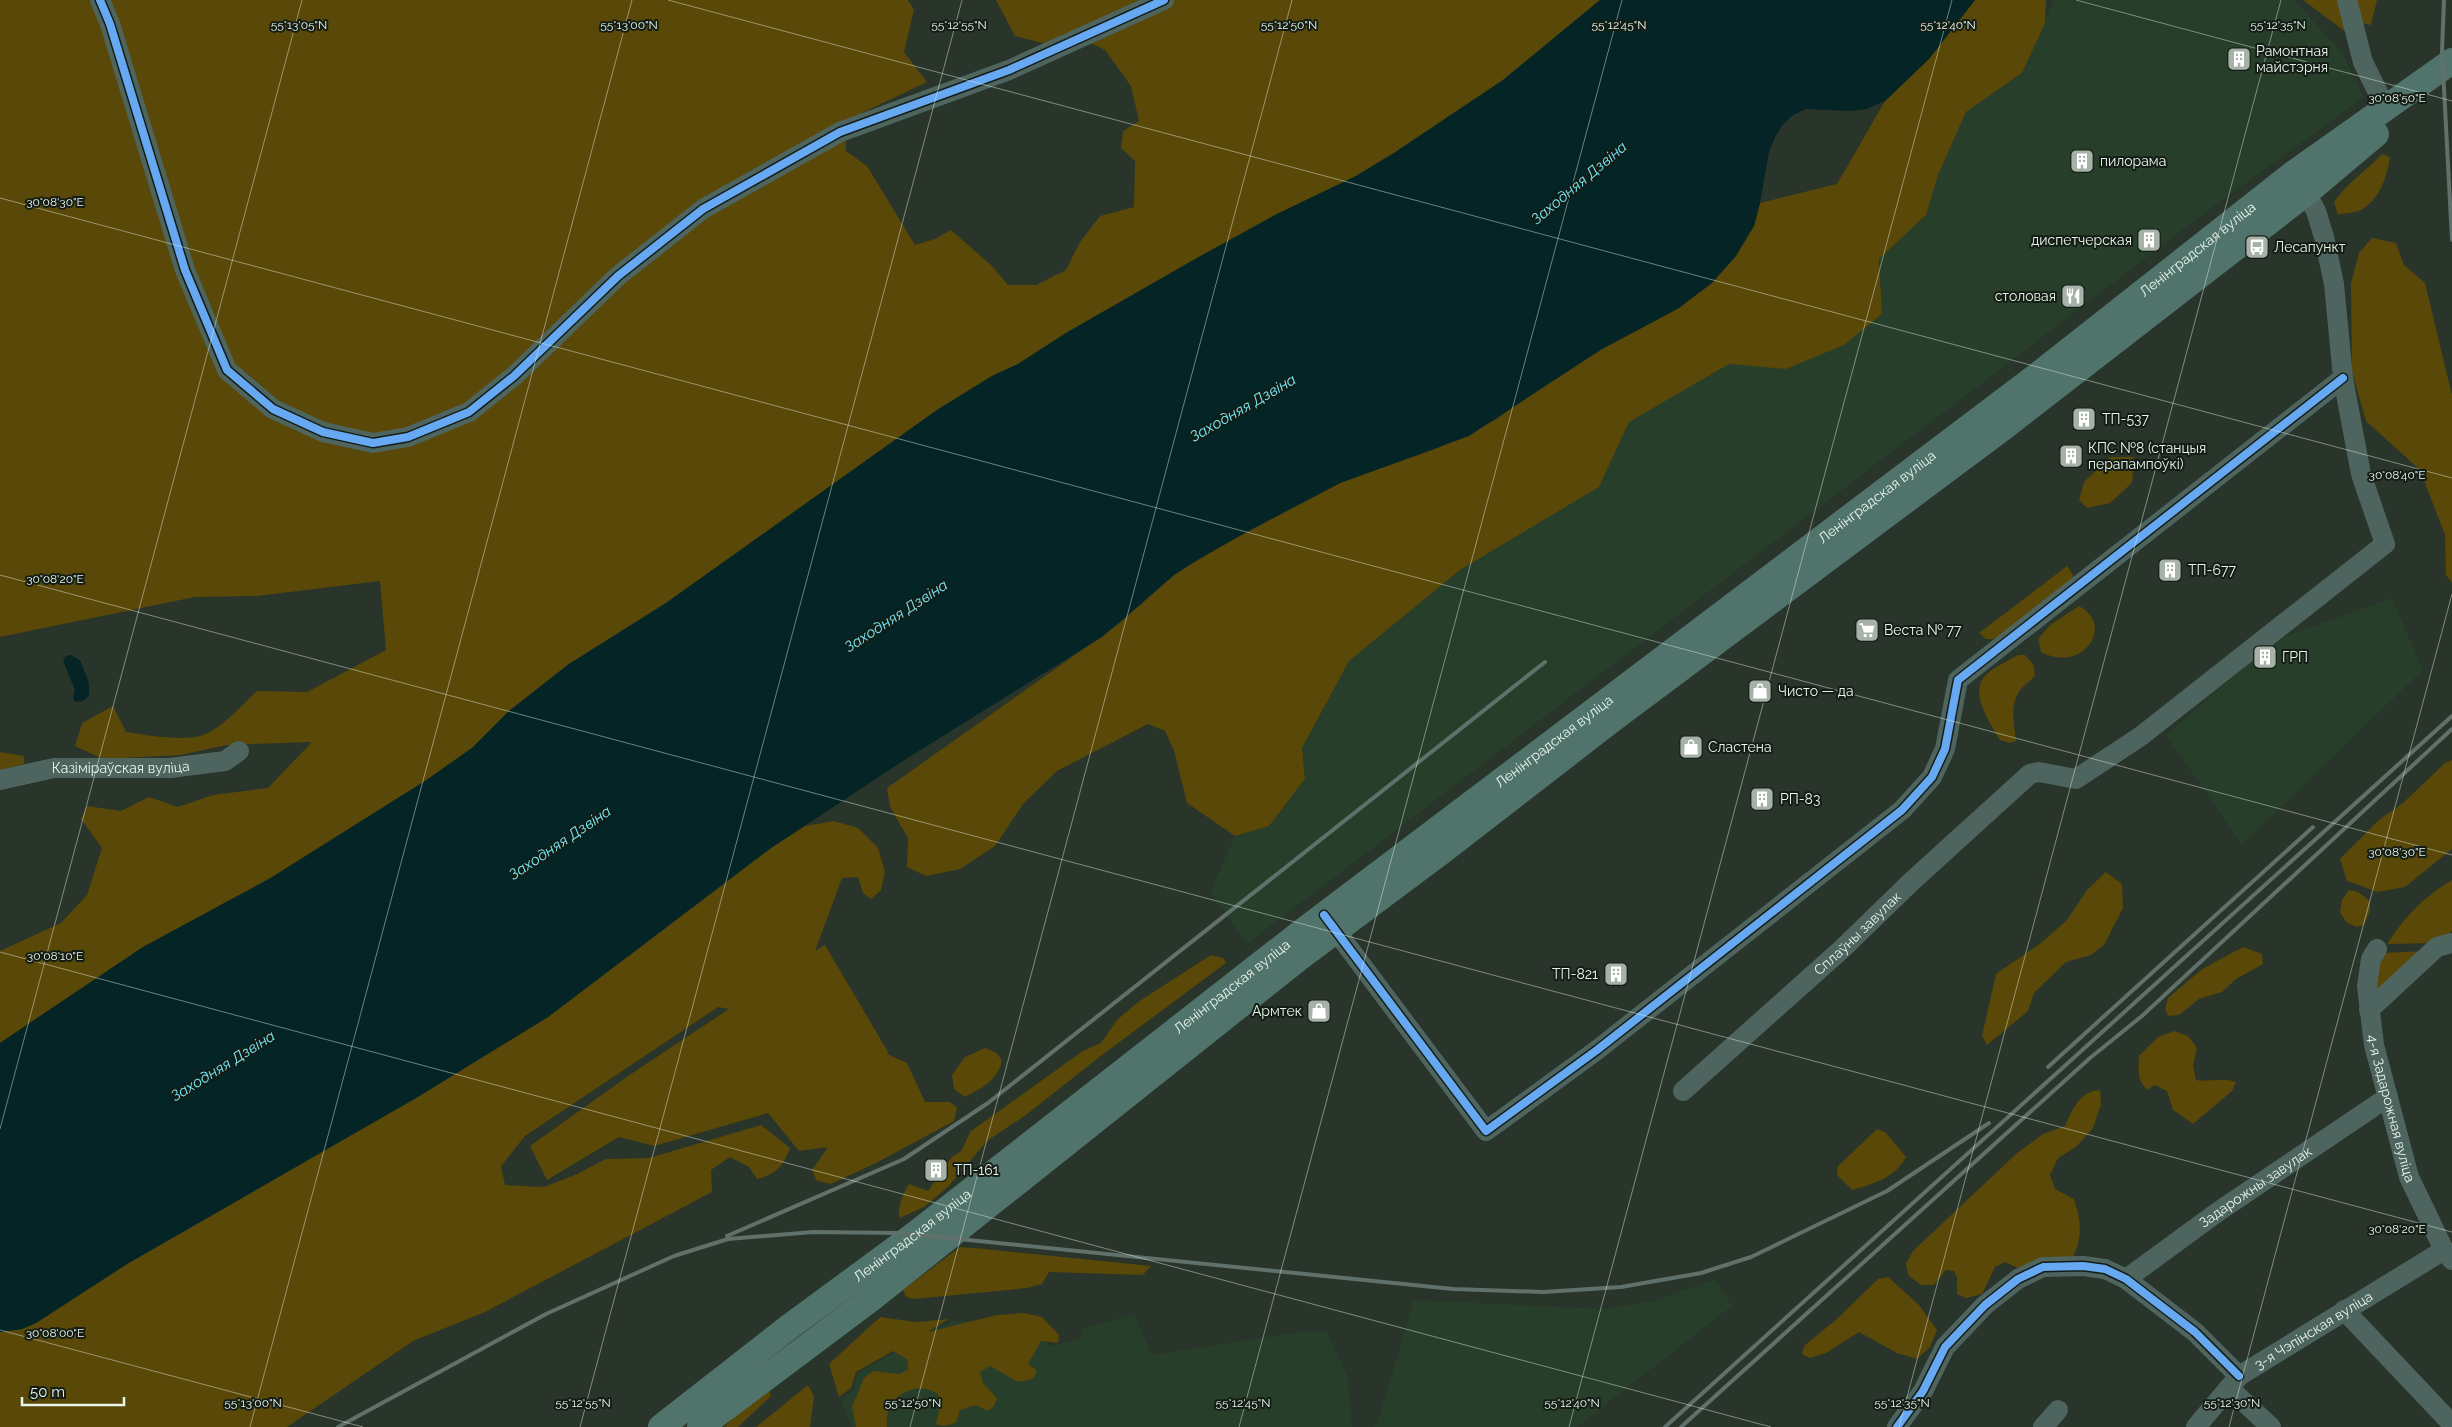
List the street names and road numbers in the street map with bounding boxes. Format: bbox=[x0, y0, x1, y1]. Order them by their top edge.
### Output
street label: Ленінградская вуліца bbox=[2136, 199, 2259, 300]
street label: Ленінградская вуліца bbox=[1815, 447, 1939, 546]
street label: Ленінградская вуліца bbox=[1492, 692, 1616, 791]
street label: Казіміраўская вуліца bbox=[52, 758, 190, 776]
street label: Сплаўны завулак bbox=[1810, 888, 1904, 978]
street label: Ленінградская вуліца bbox=[1170, 936, 1293, 1037]
street label: 4-я Задарожная вуліца bbox=[2365, 1034, 2418, 1185]
street label: Задарожны завулак bbox=[2196, 1143, 2315, 1231]
street label: Ленінградская вуліца bbox=[850, 1186, 974, 1285]
street label: 3-я Чэпінская вуліца bbox=[2251, 1288, 2375, 1373]

